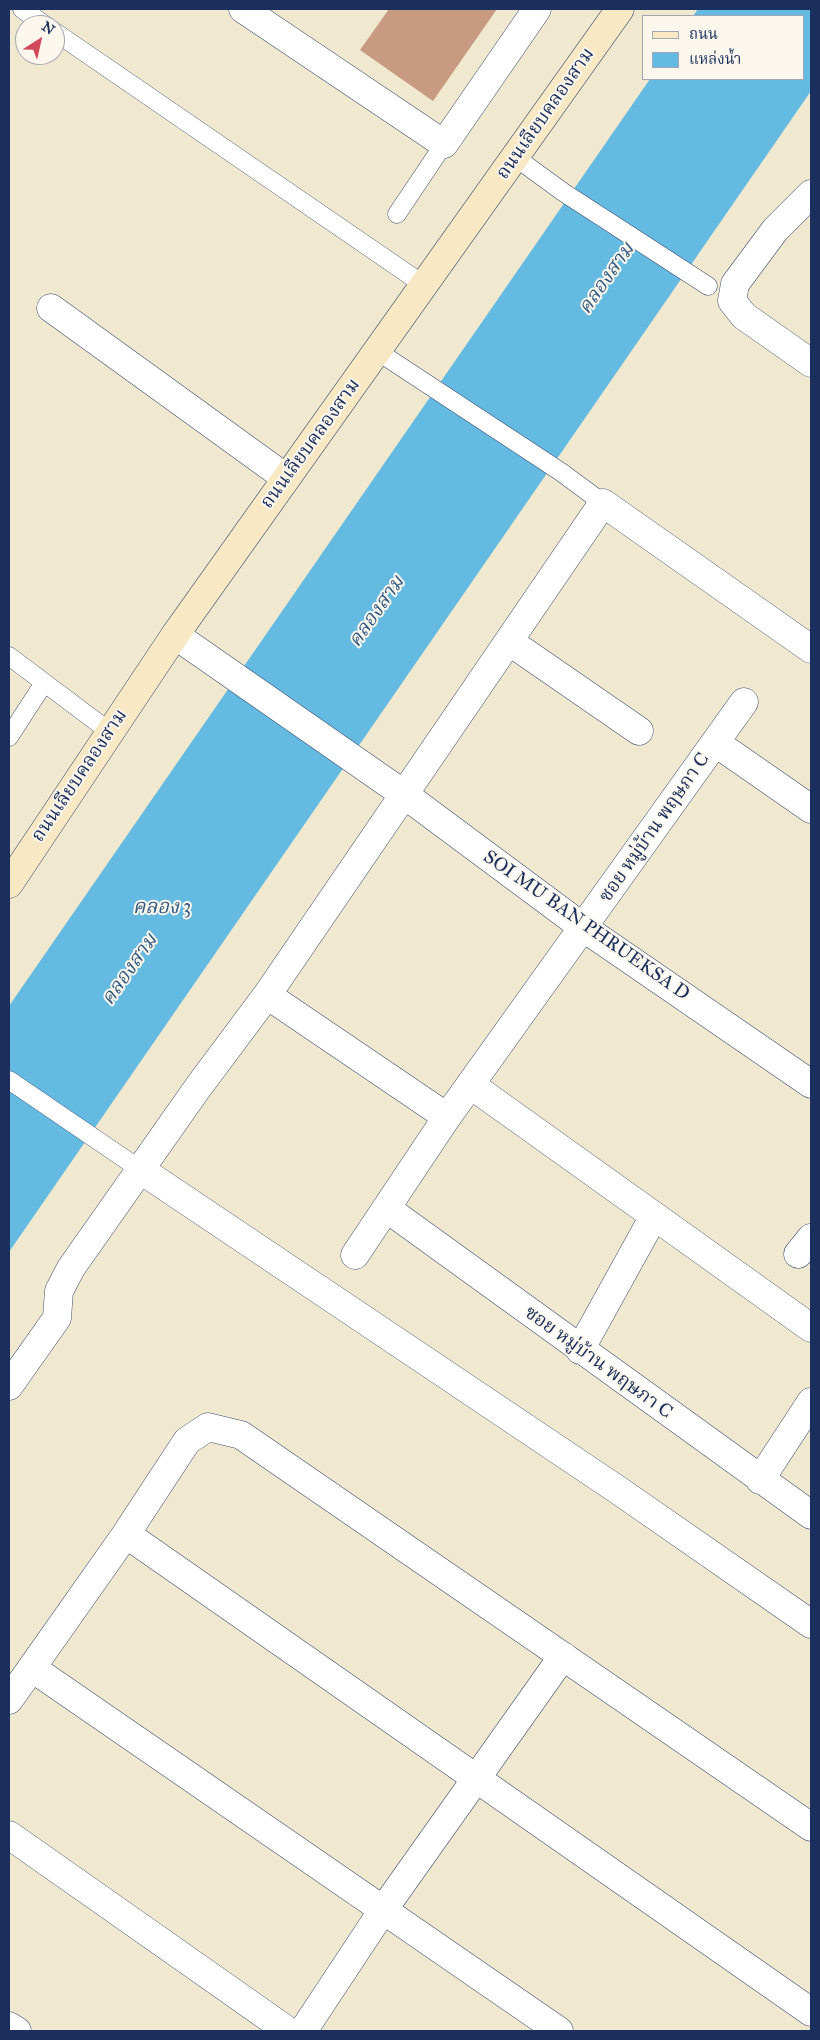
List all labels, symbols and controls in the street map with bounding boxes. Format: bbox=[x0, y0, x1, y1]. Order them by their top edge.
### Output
north arrow bbox=[15, 15, 65, 65]
legend bbox=[642, 15, 805, 80]
text: N bbox=[39, 18, 58, 38]
text: ถนน bbox=[689, 25, 718, 43]
street label: ถนนเลียบคลองสาม bbox=[492, 44, 600, 184]
text: แหล่งน้ำ bbox=[689, 50, 741, 68]
water label: คลองสาม bbox=[574, 239, 640, 319]
street label: ถนนเลียบคลองสาม bbox=[256, 375, 366, 513]
water label: คลองสาม bbox=[344, 572, 410, 652]
street label: ถนนเลียบคลองสาม bbox=[27, 705, 133, 847]
street label: ซอย หมู่บ้าน พฤษภา C bbox=[595, 749, 715, 907]
street label: SOI MU BAN PHRUEKSA D bbox=[478, 846, 694, 1006]
water label: คลอง 3 bbox=[133, 896, 191, 920]
water label: คลองสาม bbox=[97, 930, 163, 1010]
street label: ซอย หมู่บ้าน พฤษภา C bbox=[520, 1302, 676, 1424]

